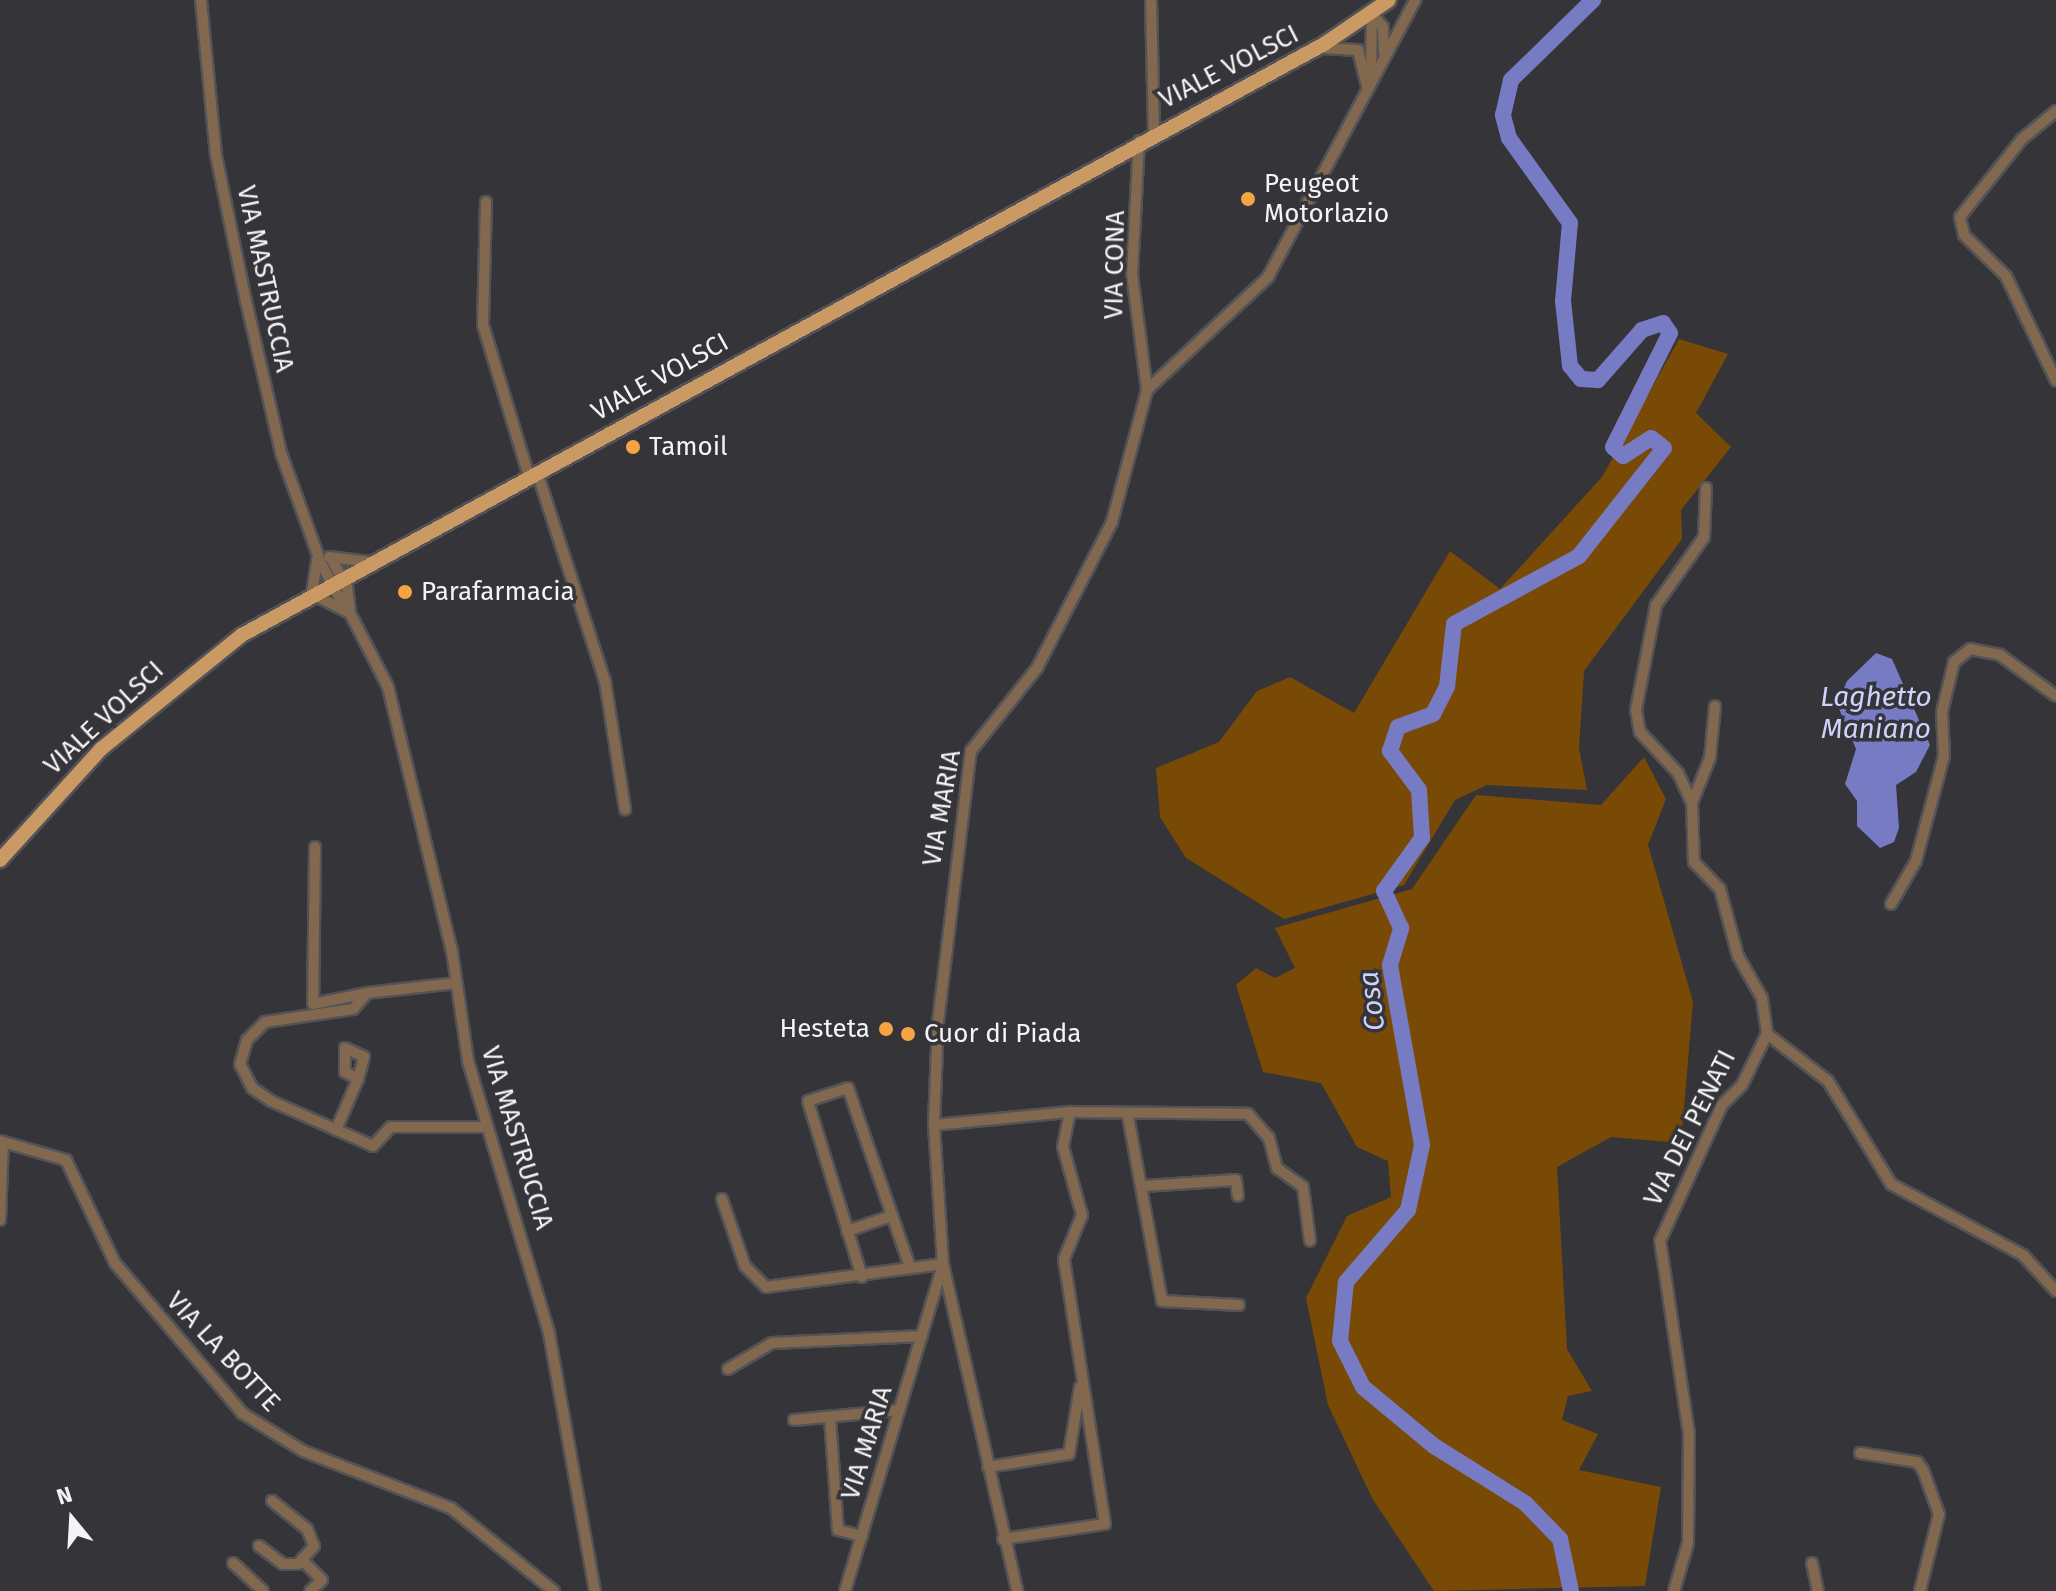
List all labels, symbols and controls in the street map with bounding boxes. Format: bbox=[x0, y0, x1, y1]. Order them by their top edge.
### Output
street label: VIALE VOLSCI bbox=[1154, 19, 1304, 115]
place label: Peugeot Motorlazio bbox=[1264, 168, 1389, 230]
street label: VIA MASTRUCCIA bbox=[230, 183, 300, 375]
marker: Peugeot Motorlazio bbox=[1239, 190, 1257, 208]
street label: VIA CONA bbox=[1098, 210, 1132, 320]
street label: VIALE VOLSCI bbox=[586, 326, 734, 428]
place label: Tamoil bbox=[649, 431, 728, 463]
marker: Tamoil bbox=[624, 438, 642, 456]
place label: Parafarmacia bbox=[421, 576, 575, 608]
marker: Parafarmacia bbox=[396, 583, 414, 601]
street label: VIALE VOLSCI bbox=[38, 655, 170, 781]
water label: Laghetto Maniano bbox=[1820, 680, 1932, 746]
street label: VIA MARIA bbox=[916, 748, 968, 868]
water label: Cosa bbox=[1352, 969, 1392, 1033]
place label: Hesteta bbox=[779, 1013, 870, 1045]
place label: Cuor di Piada bbox=[924, 1018, 1081, 1050]
marker: Hesteta bbox=[877, 1020, 895, 1038]
marker: Cuor di Piada bbox=[899, 1025, 917, 1043]
street label: VIA MASTRUCCIA bbox=[474, 1043, 560, 1233]
street label: VIA DEI PENATI bbox=[1637, 1045, 1743, 1211]
street label: VIA LA BOTTE bbox=[160, 1286, 286, 1418]
street label: VIA MARIA bbox=[835, 1382, 899, 1504]
north arrow bbox=[32, 1479, 112, 1559]
text: N bbox=[53, 1481, 76, 1511]

